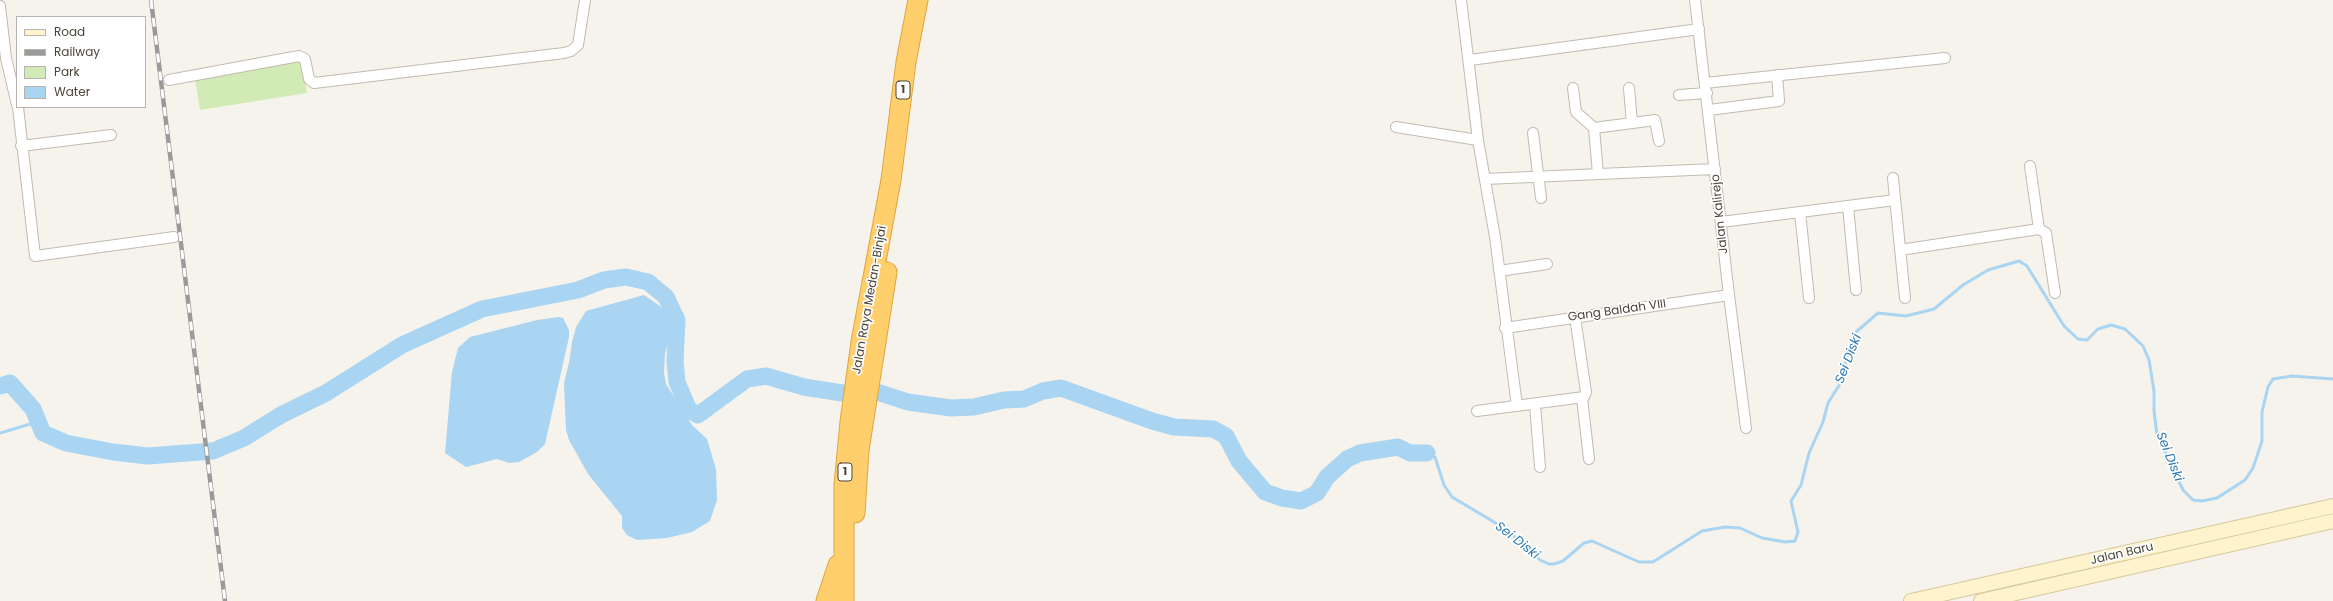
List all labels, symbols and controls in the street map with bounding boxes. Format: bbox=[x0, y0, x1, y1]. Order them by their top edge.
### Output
legend bbox=[16, 16, 146, 108]
text: Road bbox=[54, 23, 85, 40]
text: Railway bbox=[54, 43, 100, 60]
text: Park bbox=[54, 63, 80, 80]
road number: 1 bbox=[896, 81, 910, 99]
text: Water bbox=[54, 83, 90, 100]
street label: Jalan Kalirejo bbox=[1709, 173, 1731, 255]
street label: Jalan Raya Medan-Binjai bbox=[850, 225, 890, 375]
street label: Gang Baldah VIII bbox=[1567, 297, 1667, 325]
water label: Sei Diski bbox=[1832, 332, 1866, 386]
water label: Sei Diski bbox=[2152, 430, 2186, 484]
road number: 1 bbox=[838, 463, 852, 481]
water label: Sei Diski bbox=[1492, 519, 1542, 563]
street label: Jalan Baru bbox=[2089, 540, 2155, 568]

